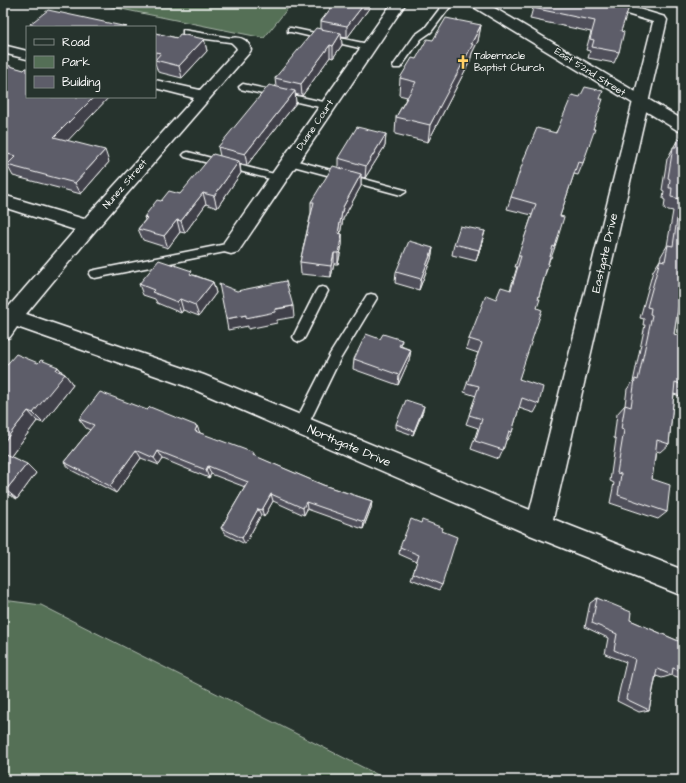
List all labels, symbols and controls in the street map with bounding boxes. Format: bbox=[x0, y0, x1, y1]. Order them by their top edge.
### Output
legend bbox=[26, 26, 156, 98]
text: Road bbox=[62, 34, 90, 51]
street label: East 52nd Street bbox=[552, 44, 628, 100]
place label: Tabernacle Baptist Church bbox=[474, 49, 544, 75]
text: Park bbox=[62, 54, 90, 71]
church icon: Tabernacle Baptist Church bbox=[455, 54, 471, 70]
text: Building bbox=[62, 74, 100, 92]
street label: Duane Court bbox=[293, 97, 337, 153]
street label: Nunez Street bbox=[100, 156, 150, 212]
street label: Eastgate Drive bbox=[588, 211, 624, 295]
street label: Northgate Drive bbox=[304, 421, 394, 472]

